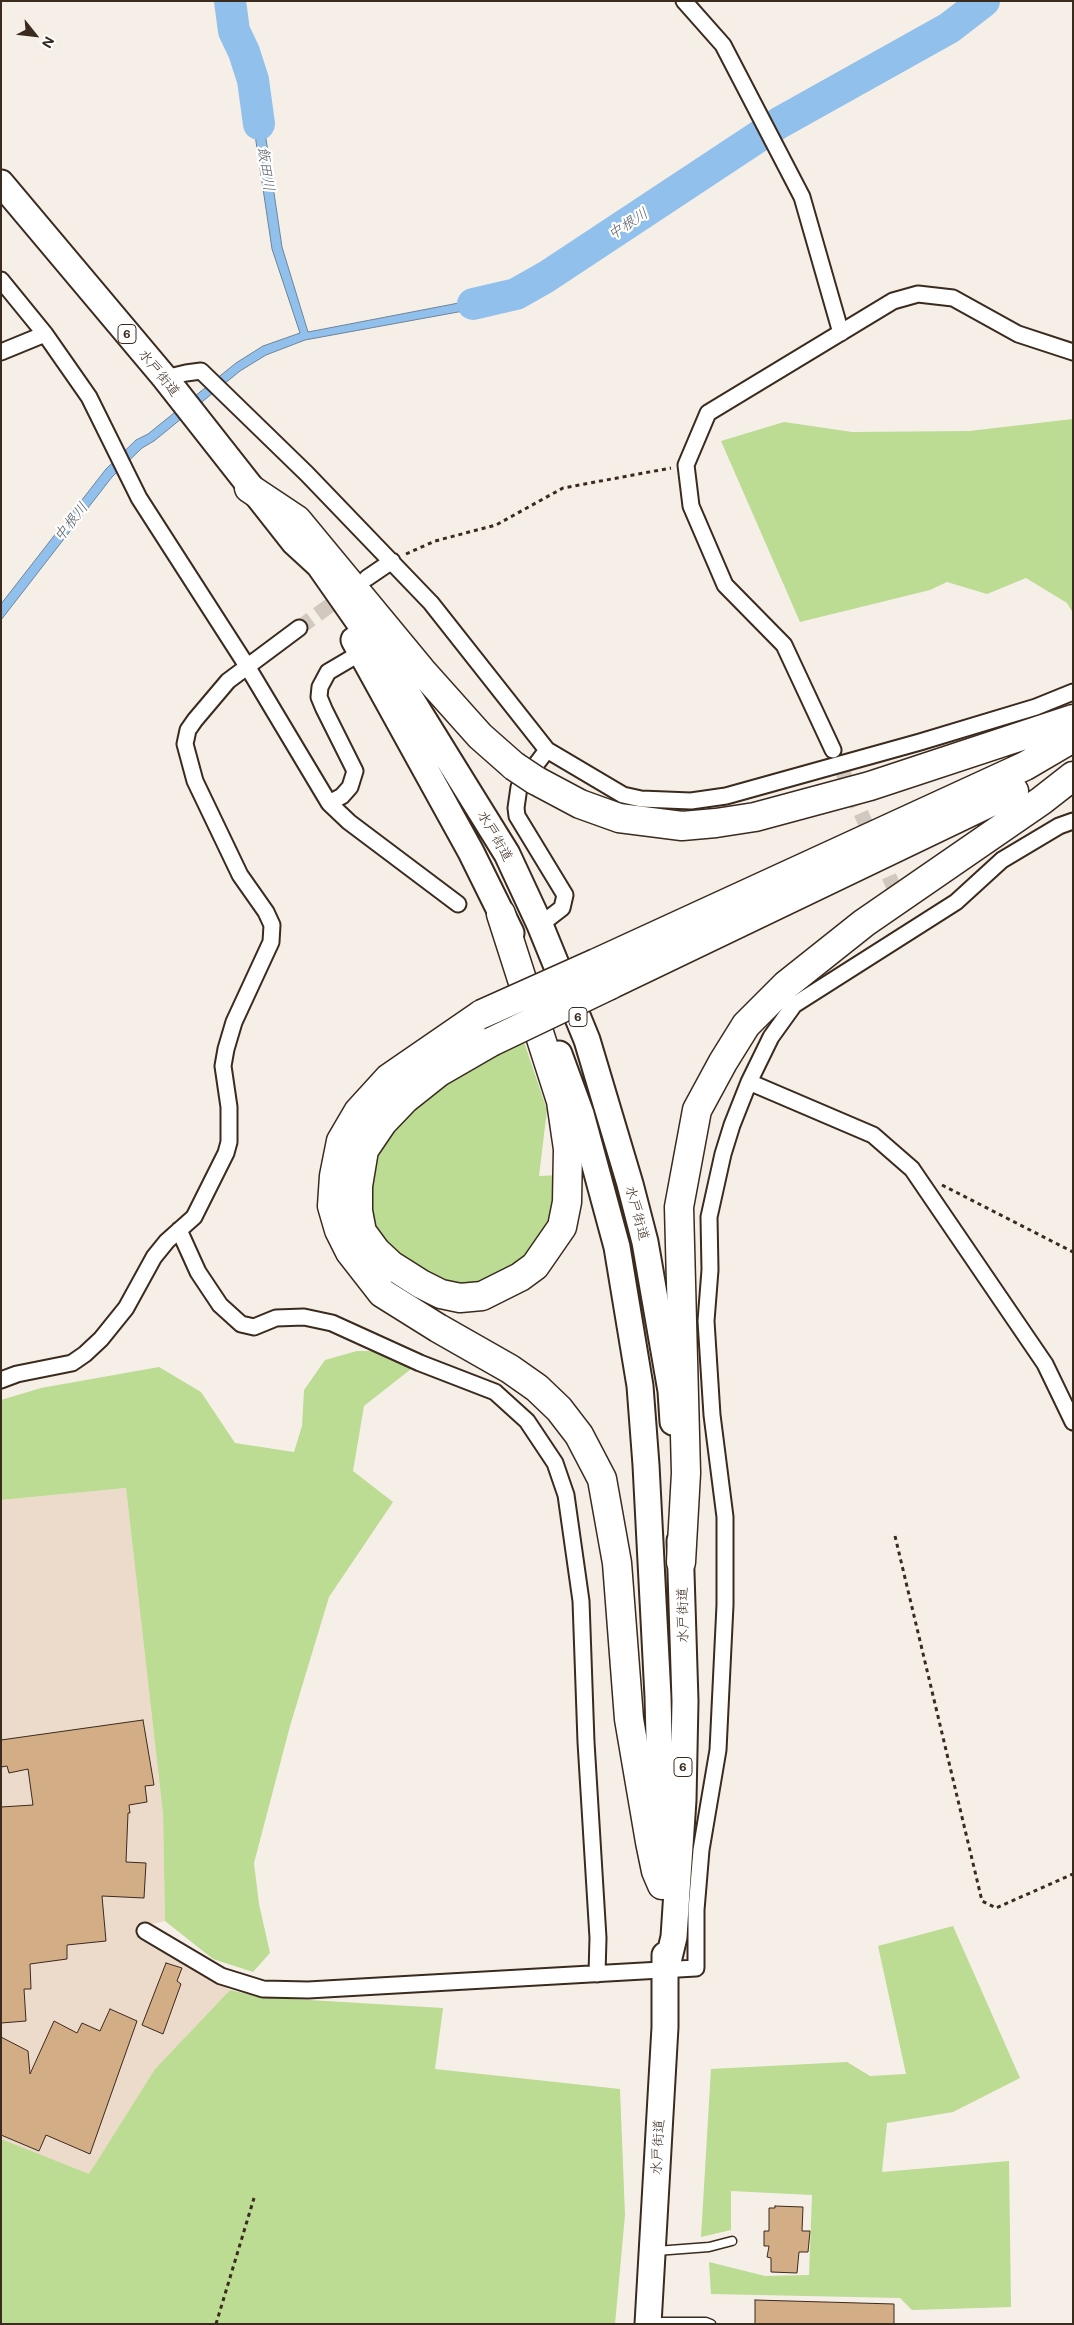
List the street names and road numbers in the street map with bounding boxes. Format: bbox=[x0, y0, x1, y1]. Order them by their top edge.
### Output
road number: 6 bbox=[118, 324, 136, 344]
street label: 水戸街道 bbox=[135, 346, 183, 400]
street label: 水戸街道 bbox=[474, 808, 516, 864]
road number: 6 bbox=[569, 1008, 587, 1026]
street label: 水戸街道 bbox=[622, 1184, 652, 1242]
street label: 水戸街道 bbox=[674, 1587, 692, 1643]
road number: 6 bbox=[674, 1758, 692, 1776]
street label: 水戸街道 bbox=[648, 2119, 668, 2175]

